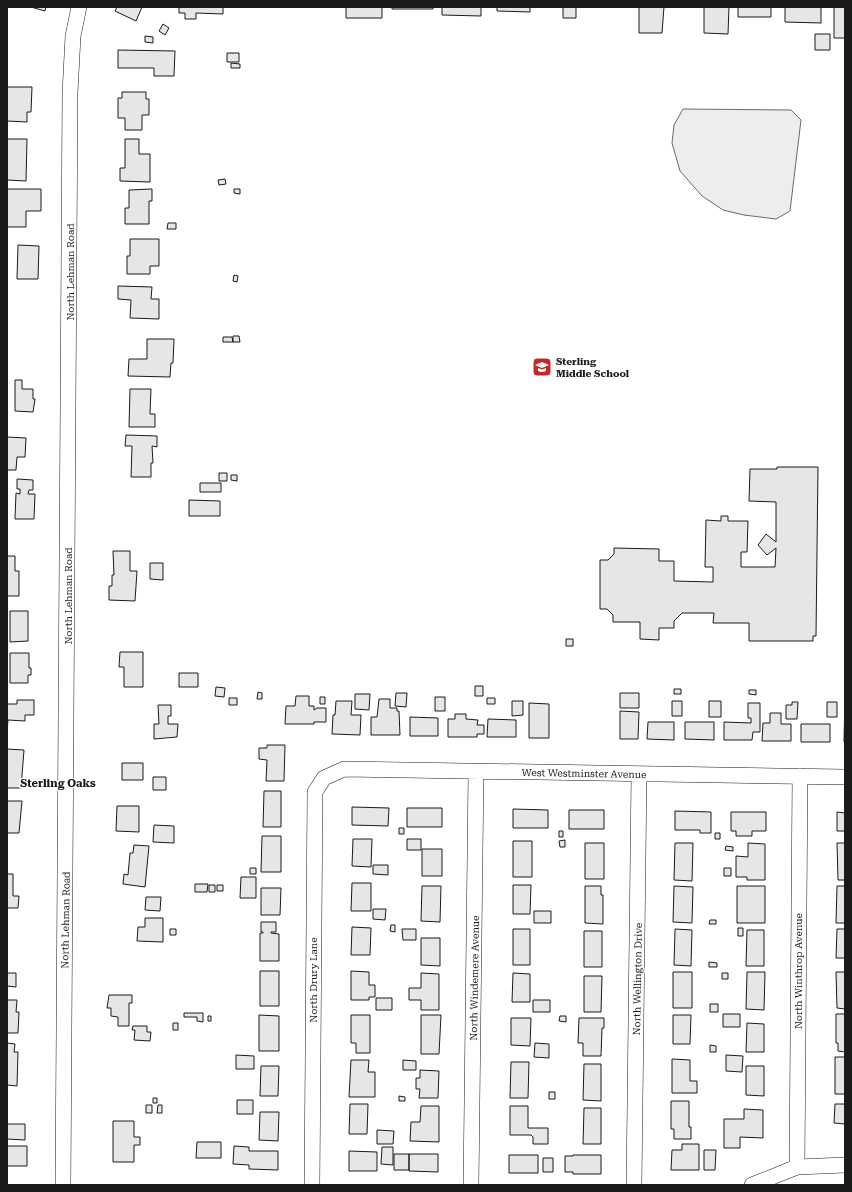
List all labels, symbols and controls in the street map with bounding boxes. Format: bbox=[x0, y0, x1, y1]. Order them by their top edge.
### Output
street label: North Lehman Road bbox=[65, 223, 76, 321]
school or university icon: Sterling Middle School bbox=[531, 356, 553, 378]
place label: Sterling Middle School bbox=[556, 356, 630, 379]
street label: North Lehman Road bbox=[63, 547, 74, 645]
street label: West Westminster Avenue bbox=[521, 767, 647, 780]
district label: Sterling Oaks bbox=[20, 777, 96, 790]
street label: North Lehman Road bbox=[59, 871, 72, 969]
street label: North Winthrop Avenue bbox=[793, 912, 804, 1029]
street label: North Windemere Avenue bbox=[468, 915, 481, 1041]
street label: North Wellington Drive bbox=[631, 922, 644, 1035]
street label: North Drury Lane bbox=[308, 937, 319, 1023]

